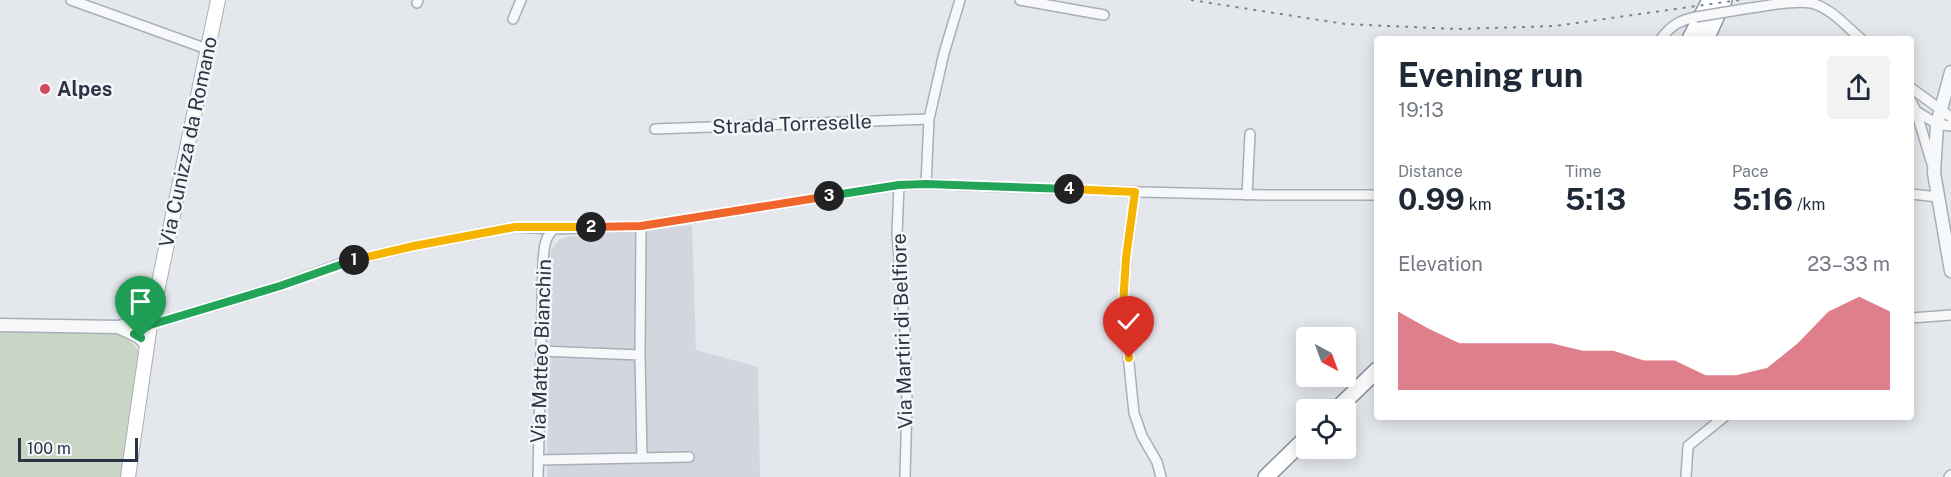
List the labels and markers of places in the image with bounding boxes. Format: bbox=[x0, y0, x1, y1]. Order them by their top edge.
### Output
place label: Alpes bbox=[57, 77, 112, 101]
marker: Alpes bbox=[38, 82, 52, 96]
pin: 4 bbox=[1054, 174, 1084, 204]
pin: 3 bbox=[814, 181, 844, 211]
pin: 2 bbox=[576, 212, 606, 242]
pin: 1 bbox=[339, 245, 369, 275]
pin bbox=[115, 276, 166, 338]
pin bbox=[1103, 296, 1154, 358]

